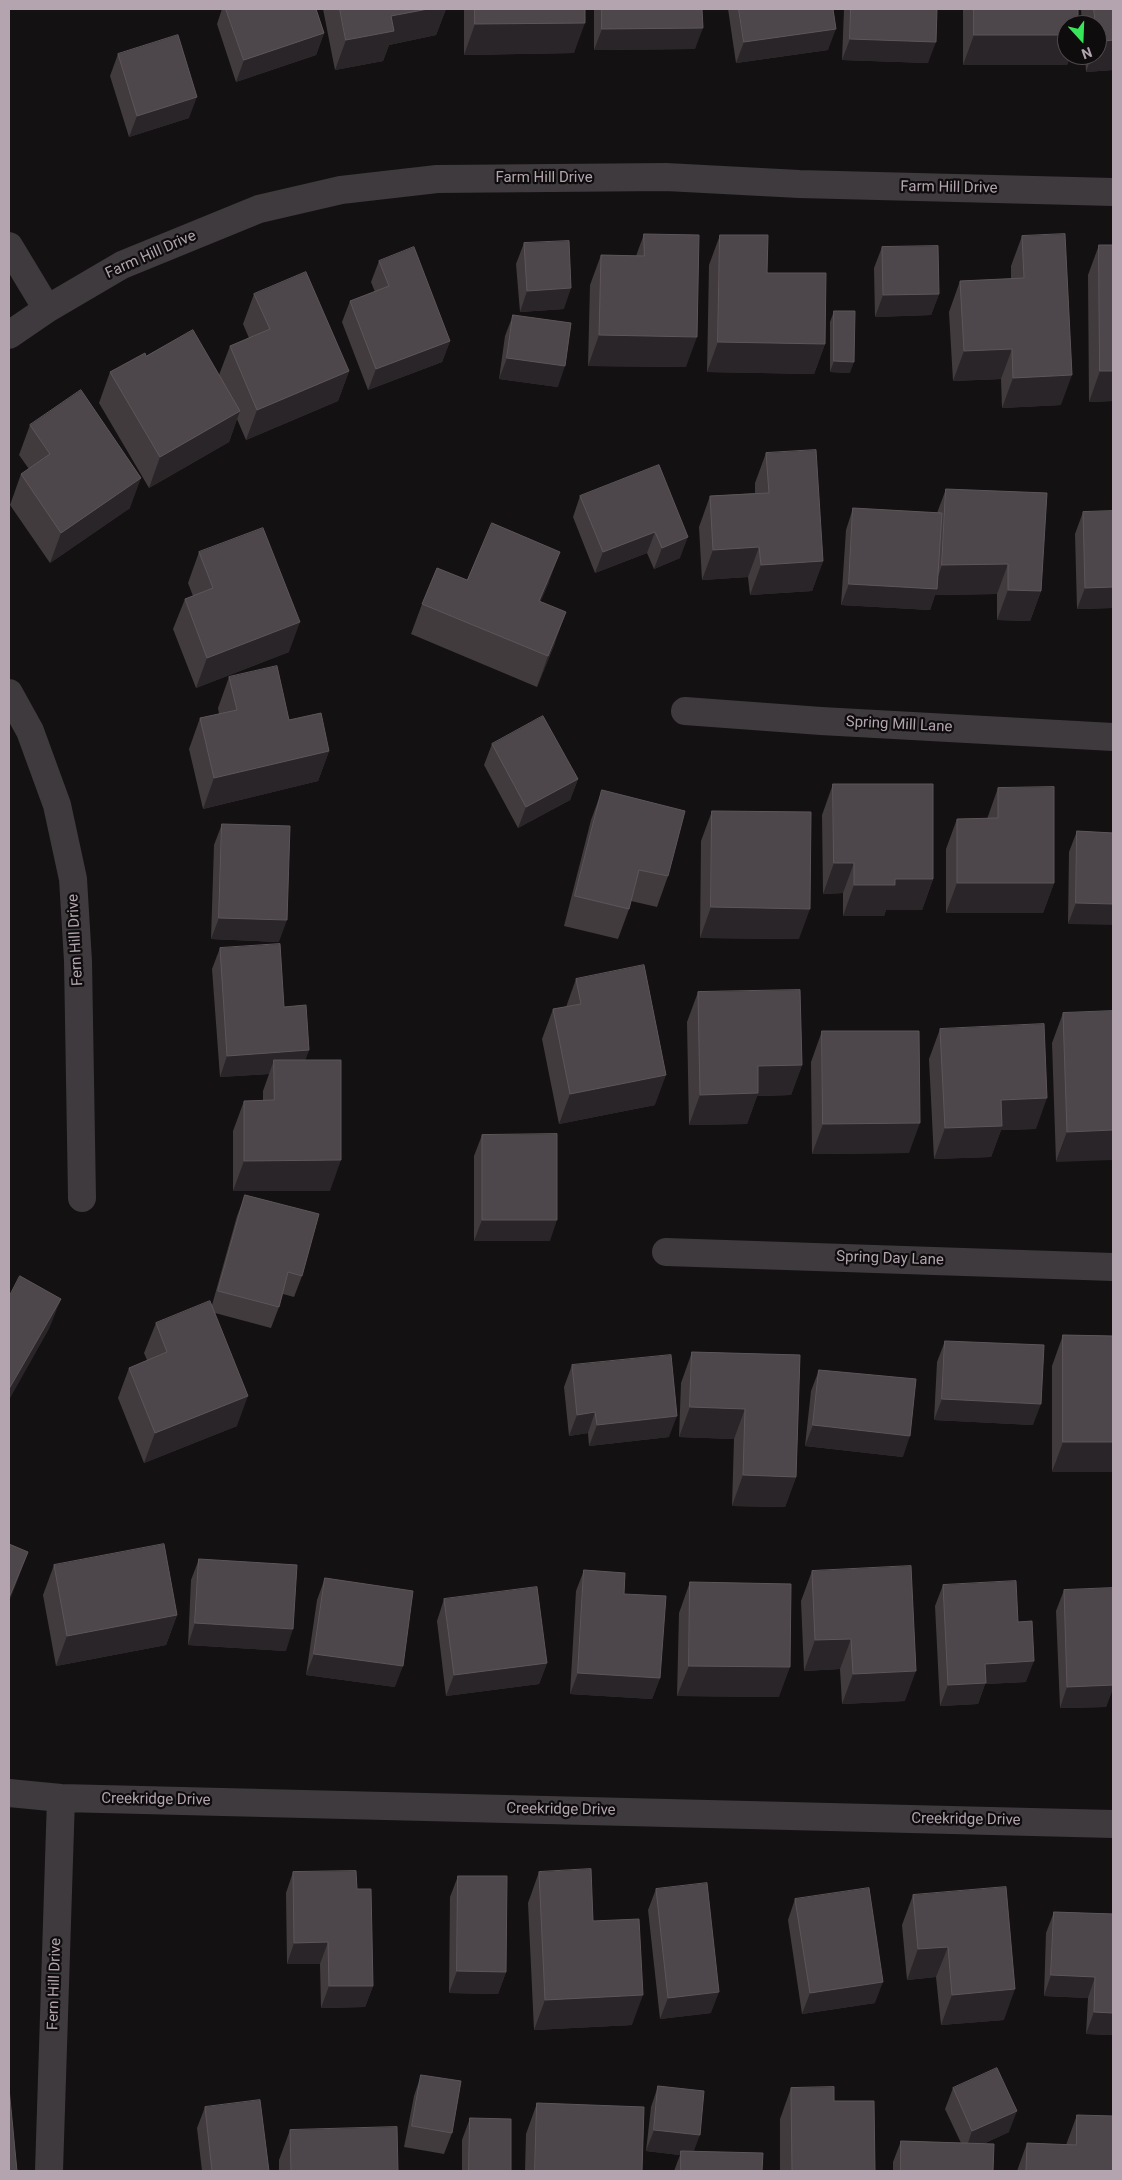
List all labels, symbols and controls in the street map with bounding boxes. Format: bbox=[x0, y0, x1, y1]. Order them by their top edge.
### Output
north arrow bbox=[1057, 15, 1107, 65]
text: N bbox=[1079, 44, 1094, 62]
street label: Farm Hill Drive bbox=[495, 169, 593, 187]
street label: Farm Hill Drive bbox=[900, 178, 998, 198]
street label: Farm Hill Drive bbox=[103, 227, 199, 283]
street label: Spring Mill Lane bbox=[845, 713, 953, 737]
street label: Fern Hill Drive bbox=[65, 893, 87, 987]
street label: Spring Day Lane bbox=[836, 1248, 944, 1270]
street label: Creekridge Drive bbox=[101, 1790, 211, 1810]
street label: Creekridge Drive bbox=[506, 1800, 616, 1820]
street label: Creekridge Drive bbox=[911, 1810, 1021, 1830]
street label: Fern Hill Drive bbox=[44, 1938, 66, 2030]

